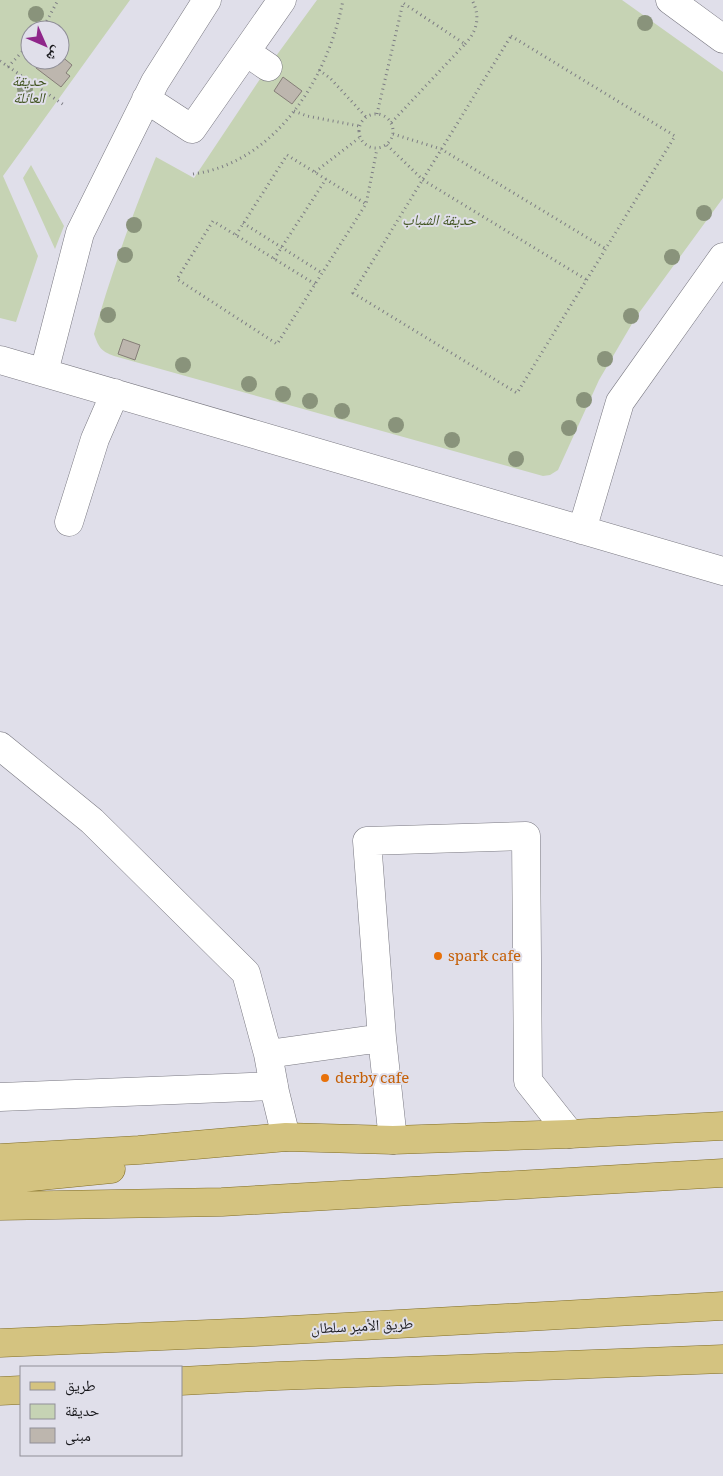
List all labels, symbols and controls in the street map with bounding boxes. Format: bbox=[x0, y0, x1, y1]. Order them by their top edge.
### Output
north arrow bbox=[20, 20, 70, 70]
text: ش bbox=[39, 39, 67, 67]
park label: حديقة العائلة bbox=[12, 70, 47, 113]
park label: حديقة الشباب bbox=[402, 209, 477, 235]
place label: spark cafe bbox=[448, 945, 521, 971]
marker: spark cafe bbox=[432, 950, 444, 962]
place label: derby cafe bbox=[335, 1067, 409, 1093]
marker: derby cafe bbox=[319, 1072, 331, 1084]
street label: طريق الأمير سلطان bbox=[310, 1312, 414, 1344]
legend bbox=[20, 1366, 182, 1456]
text: طريق bbox=[65, 1375, 96, 1401]
text: حديقة bbox=[65, 1400, 100, 1426]
text: مبنى bbox=[65, 1425, 91, 1451]

